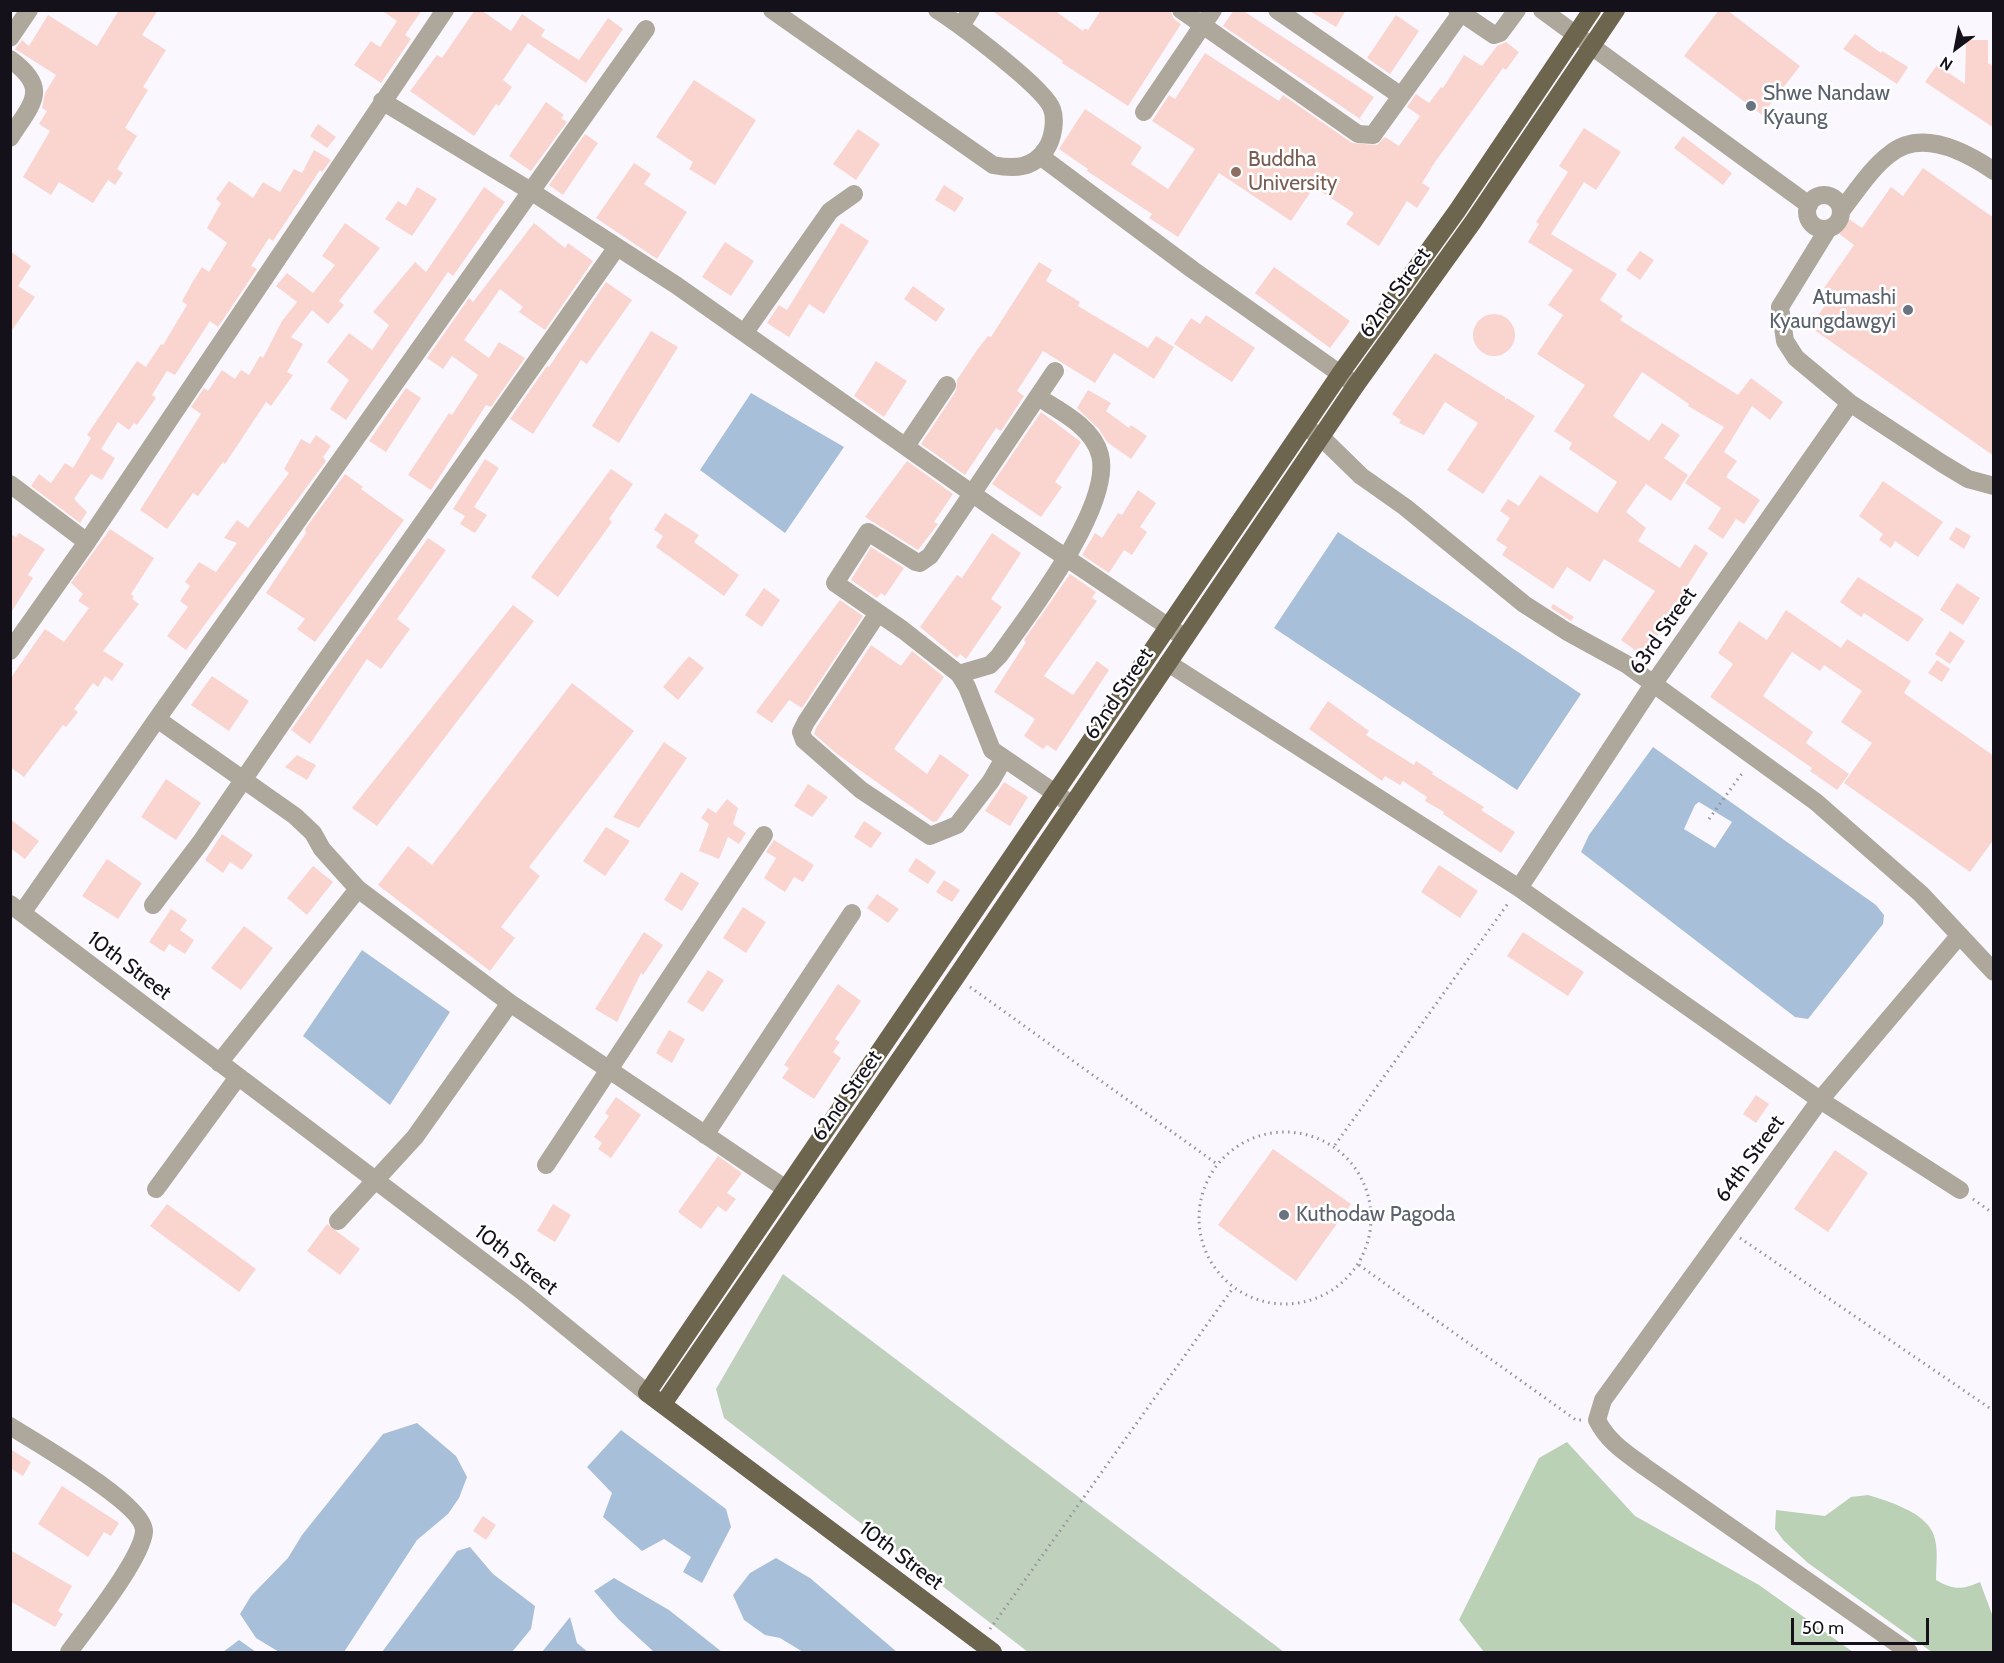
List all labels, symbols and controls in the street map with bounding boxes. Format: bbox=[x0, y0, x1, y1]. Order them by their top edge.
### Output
north arrow bbox=[1926, 18, 1986, 78]
text: N bbox=[1936, 53, 1956, 75]
place label: Shwe Nandaw Kyaung bbox=[1763, 81, 1890, 131]
marker: Shwe Nandaw Kyaung bbox=[1744, 99, 1758, 113]
place label: Buddha University bbox=[1248, 147, 1337, 197]
marker: Buddha University bbox=[1229, 165, 1243, 179]
street label: 62nd Street bbox=[1354, 243, 1436, 343]
place label: Atumashi Kyaungdawgyi bbox=[1769, 285, 1896, 335]
marker: Atumashi Kyaungdawgyi bbox=[1901, 303, 1915, 317]
street label: 63rd Street bbox=[1624, 583, 1702, 679]
street label: 62nd Street bbox=[1079, 643, 1159, 745]
street label: 10th Street bbox=[82, 926, 176, 1006]
street label: 62nd Street bbox=[807, 1046, 887, 1146]
street label: 64th Street bbox=[1710, 1111, 1790, 1207]
place label: Kuthodaw Pagoda bbox=[1296, 1202, 1455, 1228]
marker: Kuthodaw Pagoda bbox=[1277, 1208, 1291, 1222]
street label: 10th Street bbox=[469, 1220, 563, 1300]
street label: 10th Street bbox=[854, 1516, 948, 1596]
scale bar bbox=[1794, 1606, 1932, 1644]
text: 50 m bbox=[1802, 1617, 1844, 1639]

